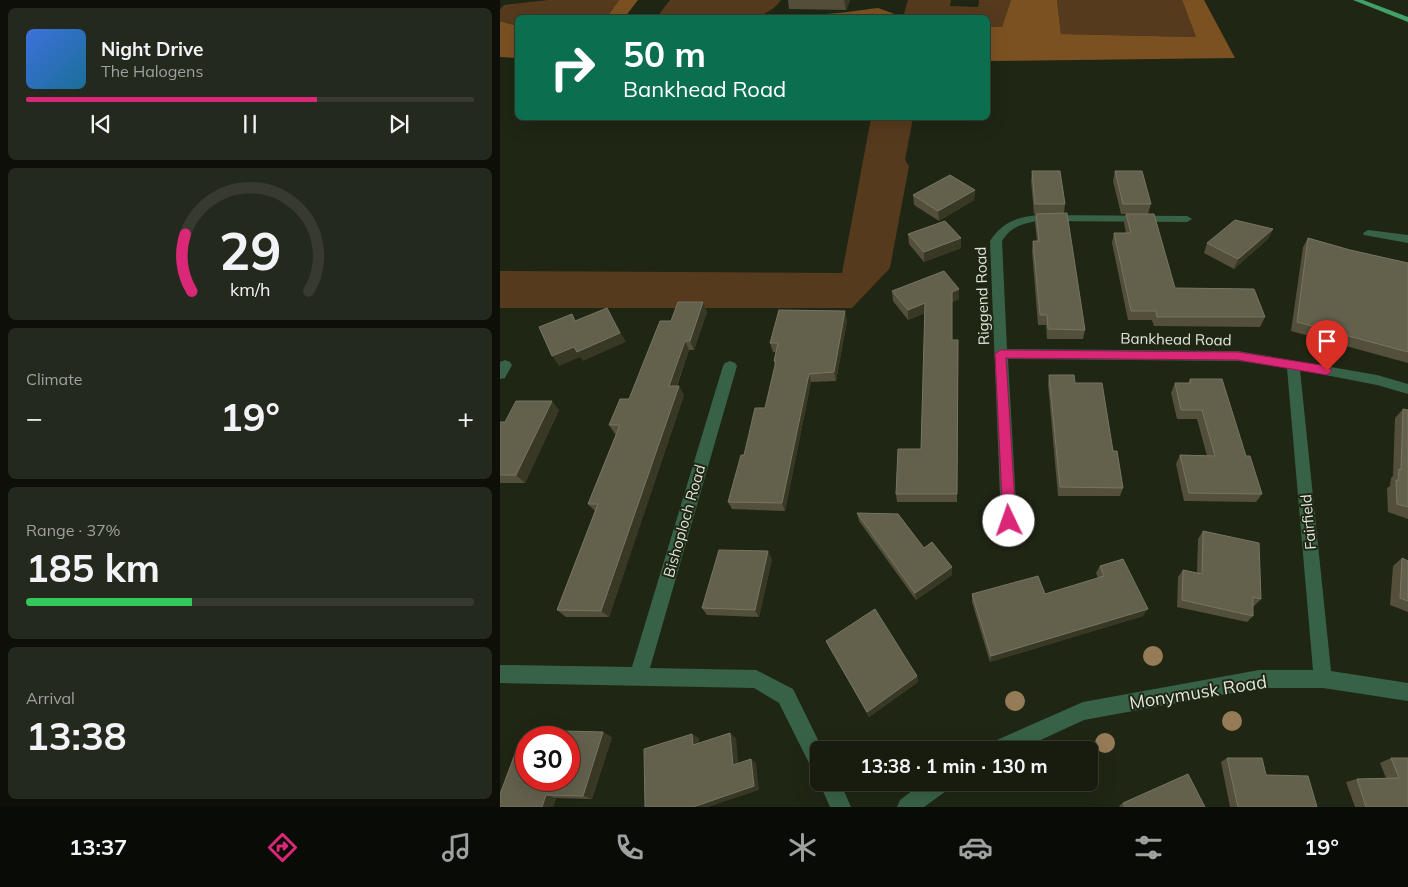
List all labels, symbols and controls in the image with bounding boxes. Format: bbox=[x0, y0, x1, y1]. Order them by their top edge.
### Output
text: 50 m bbox=[623, 32, 706, 76]
icon: right bbox=[540, 35, 605, 100]
text: Night Drive bbox=[101, 37, 203, 61]
text: The Halogens bbox=[101, 61, 203, 81]
text: Bankhead Road bbox=[623, 75, 786, 103]
icon: previous bbox=[87, 110, 115, 138]
icon: pause bbox=[236, 110, 264, 138]
icon: next bbox=[385, 110, 413, 138]
text: 29 bbox=[219, 218, 281, 283]
street label: Riggend Road bbox=[971, 246, 993, 346]
text: km/h bbox=[230, 278, 270, 300]
pin bbox=[1306, 320, 1348, 371]
icon: arrive bbox=[1313, 327, 1341, 355]
street label: Bankhead Road bbox=[1120, 329, 1232, 349]
text: Climate bbox=[26, 369, 82, 389]
text: 19° bbox=[220, 393, 280, 441]
text: − bbox=[26, 400, 43, 435]
text: + bbox=[457, 400, 474, 435]
street label: Bishoploch Road bbox=[659, 462, 709, 580]
street label: Fairfield bbox=[1296, 493, 1320, 551]
position arrow bbox=[982, 494, 1034, 546]
text: Range · 37% bbox=[26, 520, 121, 540]
text: 185 km bbox=[26, 544, 160, 592]
street label: Monymusk Road bbox=[1128, 670, 1268, 714]
text: Arrival bbox=[26, 688, 75, 708]
text: 13:38 bbox=[26, 712, 127, 760]
speed limit sign: 30 bbox=[515, 726, 580, 791]
text: 13:38 · 1 min · 130 m bbox=[860, 754, 1048, 778]
icon: directions bbox=[265, 830, 300, 865]
icon: music bbox=[439, 830, 474, 865]
icon: phone bbox=[612, 830, 647, 865]
icon: climate bbox=[785, 830, 820, 865]
icon: car bbox=[958, 830, 993, 865]
icon: filters bbox=[1131, 830, 1166, 865]
text: 13:37 bbox=[69, 833, 127, 861]
text: 19° bbox=[1304, 833, 1339, 861]

